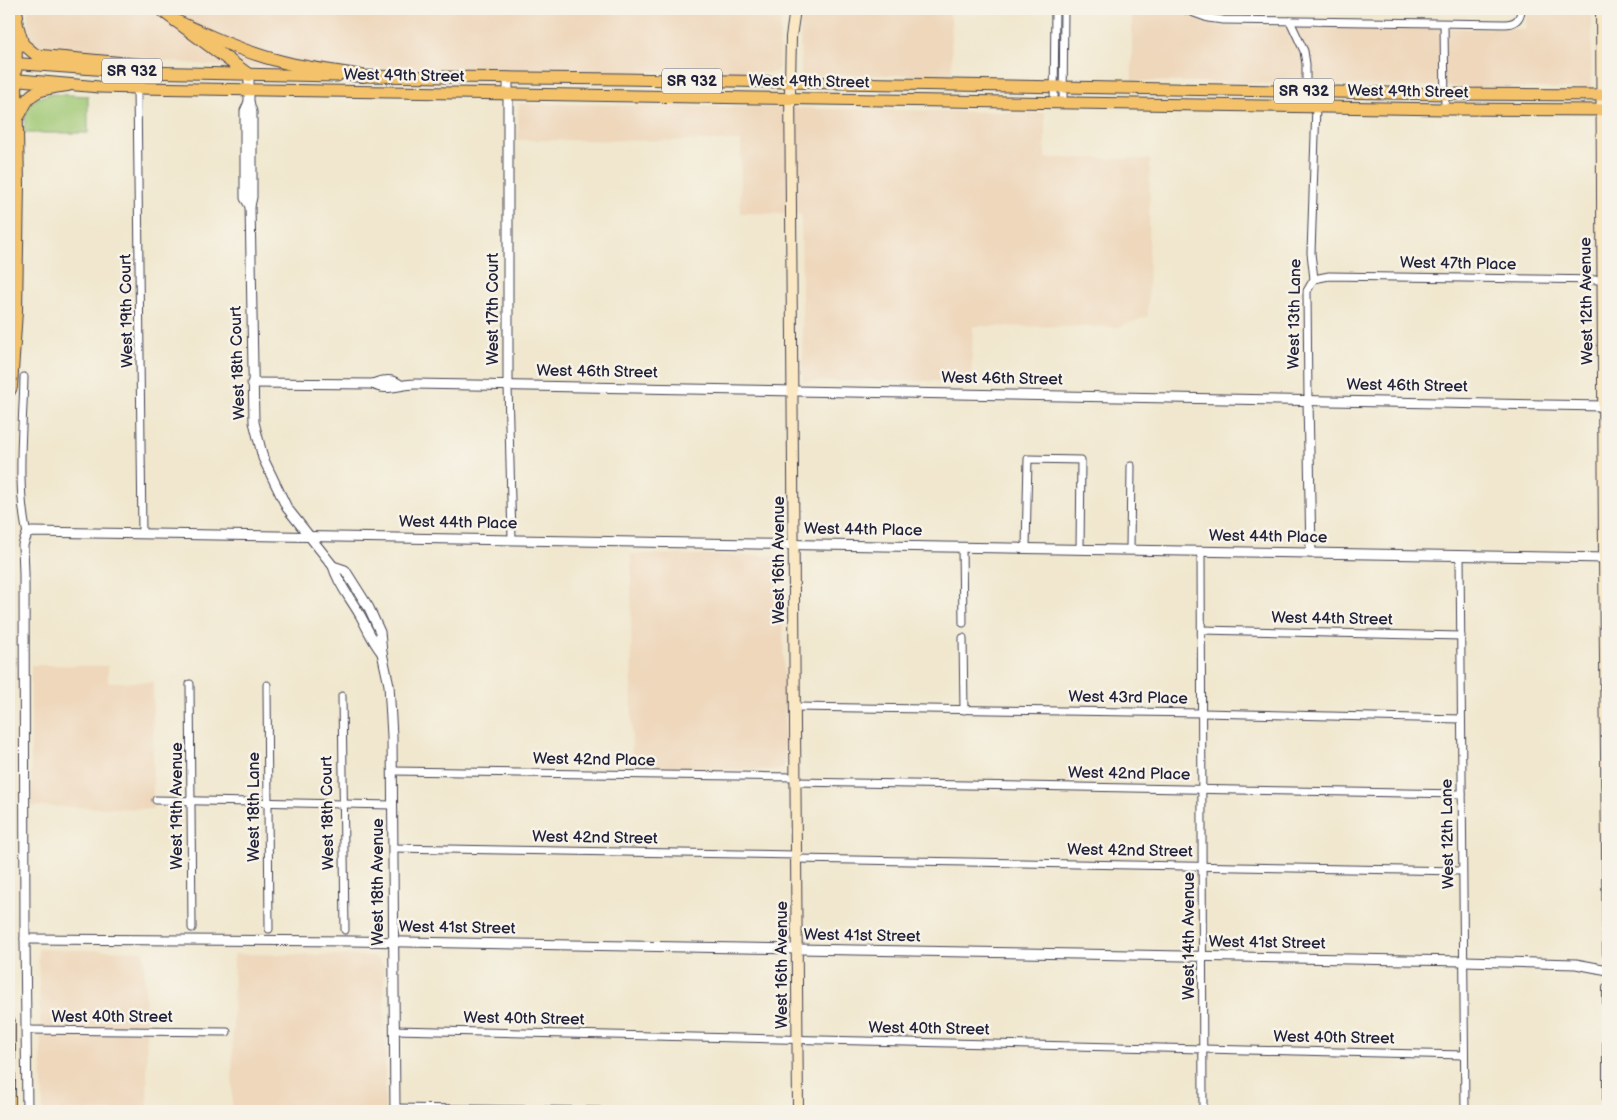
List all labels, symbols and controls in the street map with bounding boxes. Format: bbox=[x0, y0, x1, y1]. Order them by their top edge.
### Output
road number: SR 932 bbox=[102, 58, 162, 84]
street label: West 49th Street bbox=[343, 65, 465, 87]
road number: SR 932 bbox=[662, 68, 722, 94]
street label: West 49th Street bbox=[748, 71, 870, 93]
road number: SR 932 bbox=[1274, 78, 1334, 104]
street label: West 49th Street bbox=[1347, 81, 1469, 103]
street label: West 12th Avenue bbox=[1576, 236, 1598, 365]
street label: West 17th Court bbox=[484, 253, 503, 365]
street label: West 47th Place bbox=[1400, 253, 1517, 275]
street label: West 19th Court bbox=[117, 254, 137, 368]
street label: West 13th Lane bbox=[1285, 258, 1305, 370]
street label: West 18th Court bbox=[227, 306, 249, 420]
street label: West 46th Street bbox=[536, 361, 658, 383]
street label: West 46th Street bbox=[941, 368, 1063, 390]
street label: West 46th Street bbox=[1346, 375, 1468, 397]
street label: West 16th Avenue bbox=[770, 495, 789, 624]
street label: West 44th Place bbox=[399, 512, 518, 534]
street label: West 44th Place bbox=[804, 519, 923, 541]
street label: West 44th Place bbox=[1209, 526, 1328, 548]
street label: West 44th Street bbox=[1271, 608, 1393, 630]
street label: West 43rd Place bbox=[1068, 687, 1188, 709]
street label: West 19th Avenue bbox=[168, 742, 187, 870]
street label: West 42nd Place bbox=[533, 749, 656, 771]
street label: West 18th Lane bbox=[245, 751, 264, 862]
street label: West 18th Court bbox=[318, 756, 338, 870]
street label: West 42nd Place bbox=[1068, 763, 1191, 785]
street label: West 12th Lane bbox=[1438, 778, 1458, 889]
street label: West 18th Avenue bbox=[369, 818, 388, 946]
street label: West 42nd Street bbox=[532, 827, 658, 849]
street label: West 42nd Street bbox=[1067, 840, 1193, 862]
street label: West 14th Avenue bbox=[1180, 871, 1199, 1000]
street label: West 16th Avenue bbox=[773, 900, 792, 1029]
street label: West 41st Street bbox=[398, 917, 516, 939]
street label: West 41st Street bbox=[803, 925, 921, 947]
street label: West 41st Street bbox=[1208, 932, 1326, 954]
street label: West 40th Street bbox=[51, 1008, 173, 1027]
street label: West 40th Street bbox=[463, 1008, 585, 1030]
street label: West 40th Street bbox=[868, 1018, 990, 1040]
street label: West 40th Street bbox=[1273, 1027, 1395, 1049]

